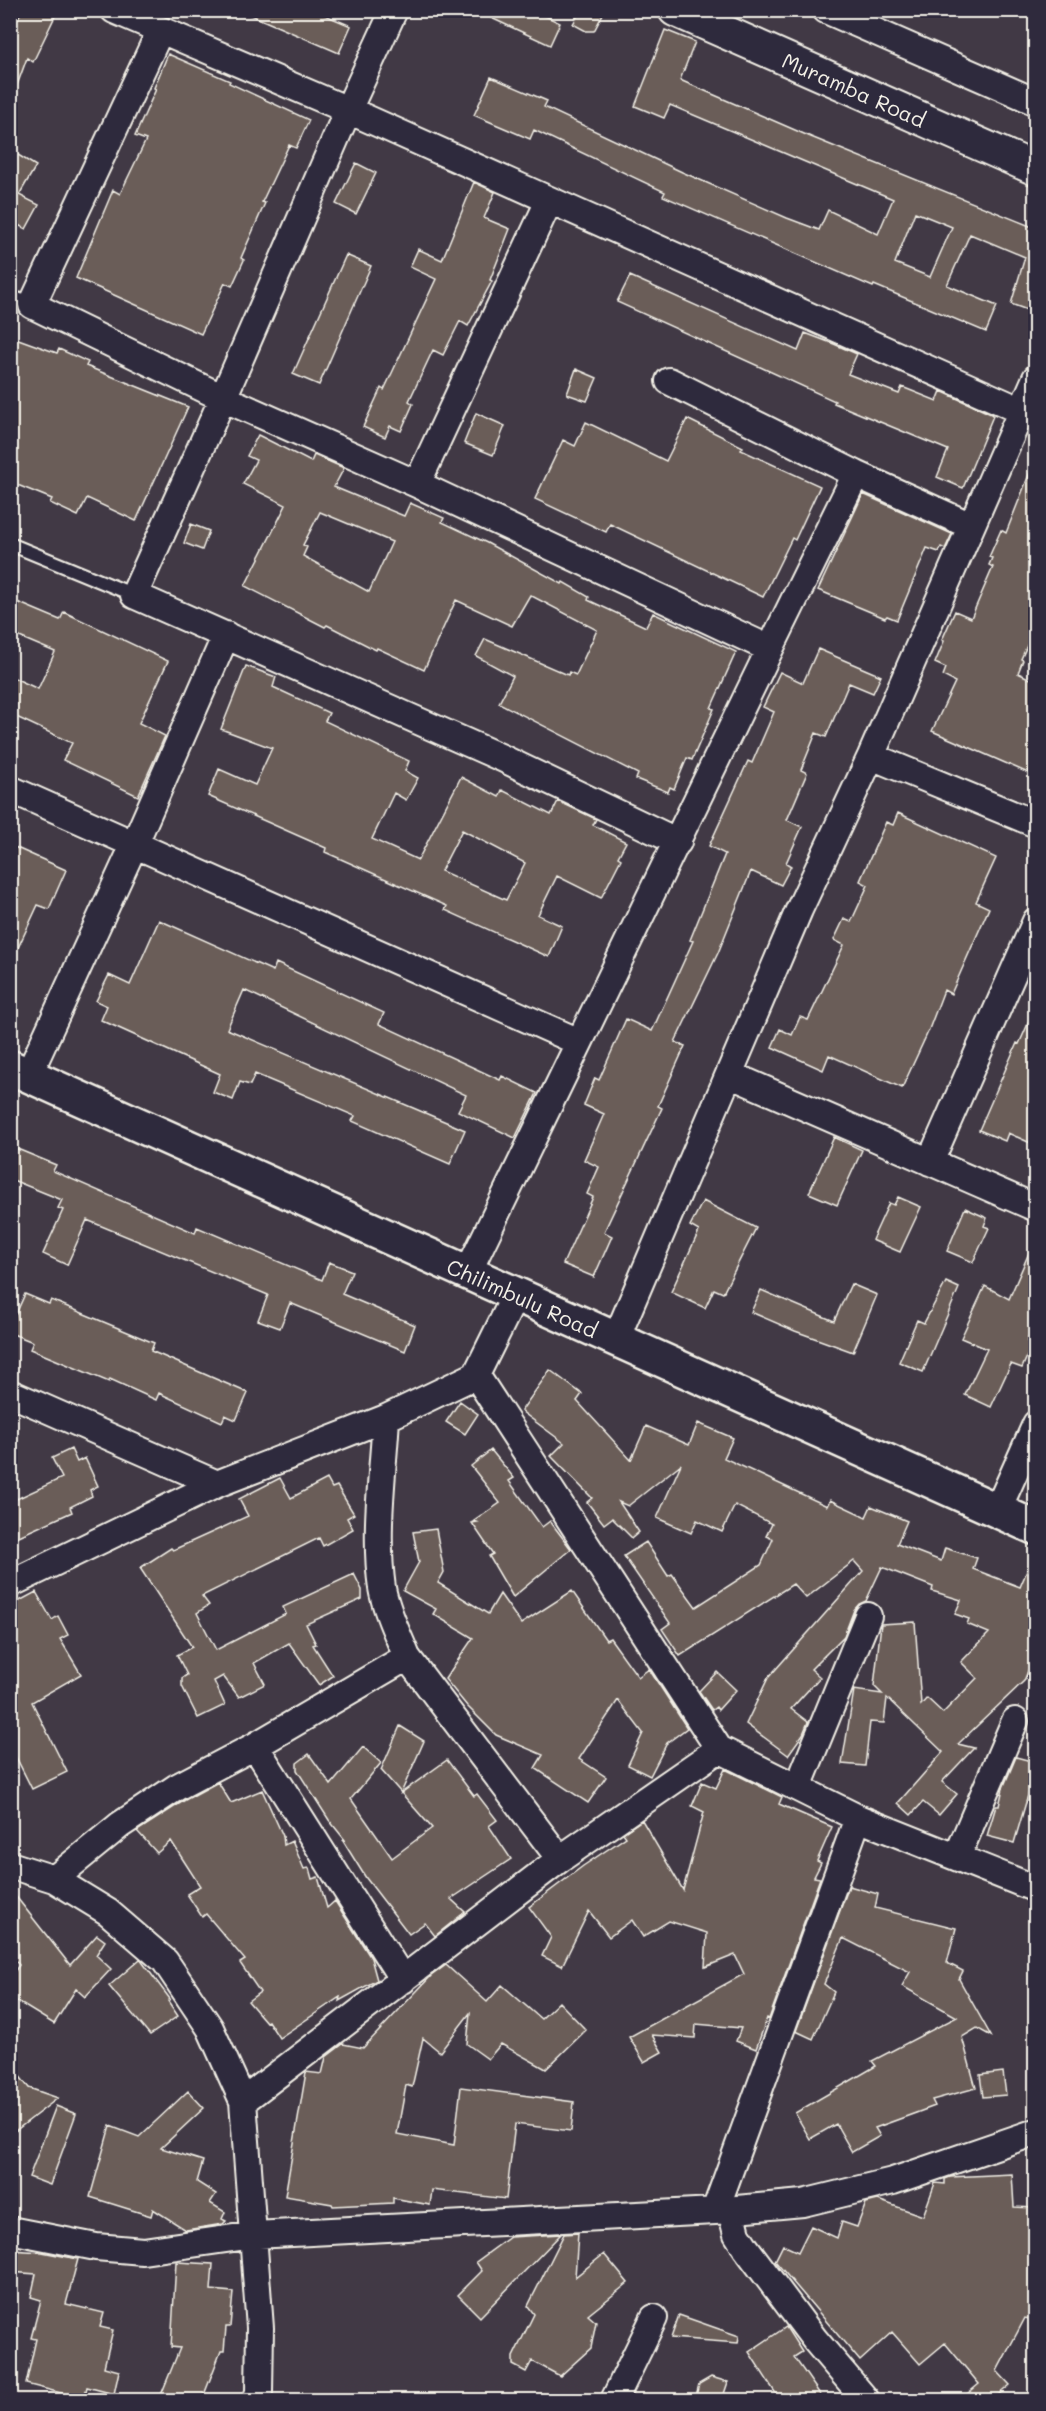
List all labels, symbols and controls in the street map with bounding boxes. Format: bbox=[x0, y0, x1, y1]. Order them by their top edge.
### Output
street label: Muramba Road bbox=[778, 46, 930, 132]
street label: Chilimbulu Road bbox=[443, 1252, 602, 1343]

